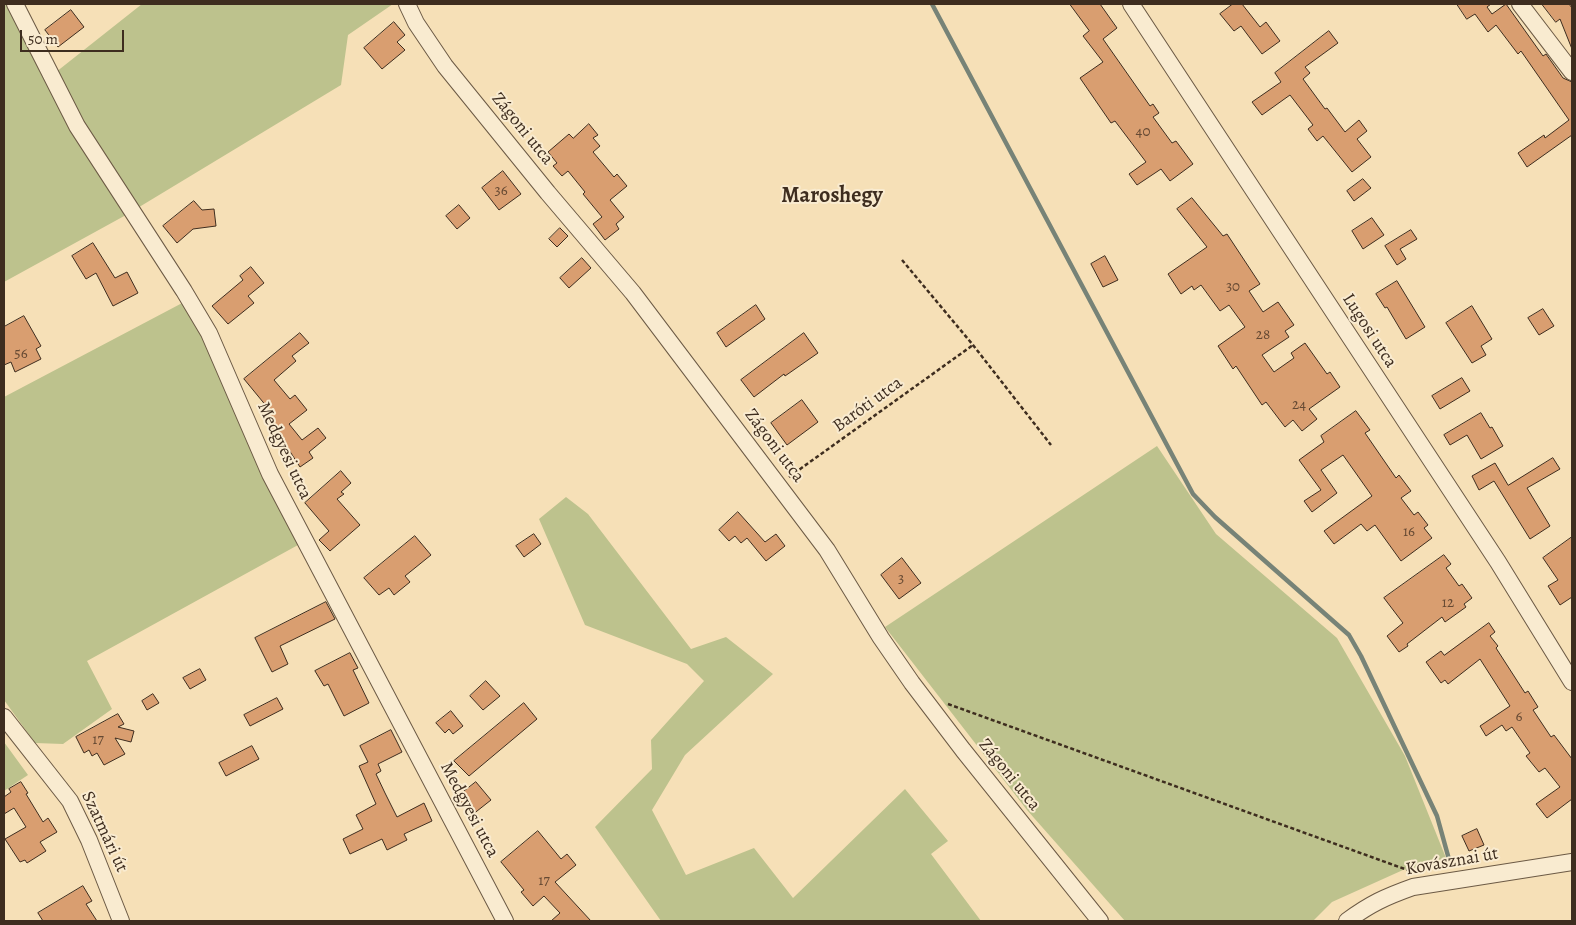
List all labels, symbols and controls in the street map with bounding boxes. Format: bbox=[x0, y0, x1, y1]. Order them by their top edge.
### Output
scale bar bbox=[22, 20, 126, 52]
text: 50 m bbox=[28, 29, 58, 49]
street label: Zágoni utca bbox=[486, 89, 558, 169]
house number: 40 bbox=[1136, 123, 1150, 141]
house number: 36 bbox=[494, 182, 508, 200]
district label: Maroshegy bbox=[781, 184, 883, 210]
house number: 30 bbox=[1226, 278, 1240, 296]
street label: Lugosi utca bbox=[1337, 290, 1401, 372]
house number: 28 bbox=[1256, 326, 1270, 344]
house number: 56 bbox=[14, 345, 28, 363]
street label: Baróti utca bbox=[829, 372, 907, 438]
house number: 24 bbox=[1292, 396, 1306, 414]
street label: Medgyesi utca bbox=[252, 399, 316, 503]
street label: Zágoni utca bbox=[739, 405, 809, 487]
house number: 16 bbox=[1403, 523, 1415, 541]
house number: 3 bbox=[898, 570, 904, 588]
house number: 12 bbox=[1442, 594, 1454, 612]
house number: 6 bbox=[1516, 708, 1522, 726]
house number: 17 bbox=[92, 731, 104, 749]
street label: Zágoni utca bbox=[973, 735, 1045, 815]
street label: Medgyesi utca bbox=[435, 759, 503, 861]
street label: Szatmári út bbox=[76, 788, 132, 876]
street label: Kovásznai út bbox=[1404, 843, 1500, 881]
house number: 17 bbox=[538, 872, 550, 890]

